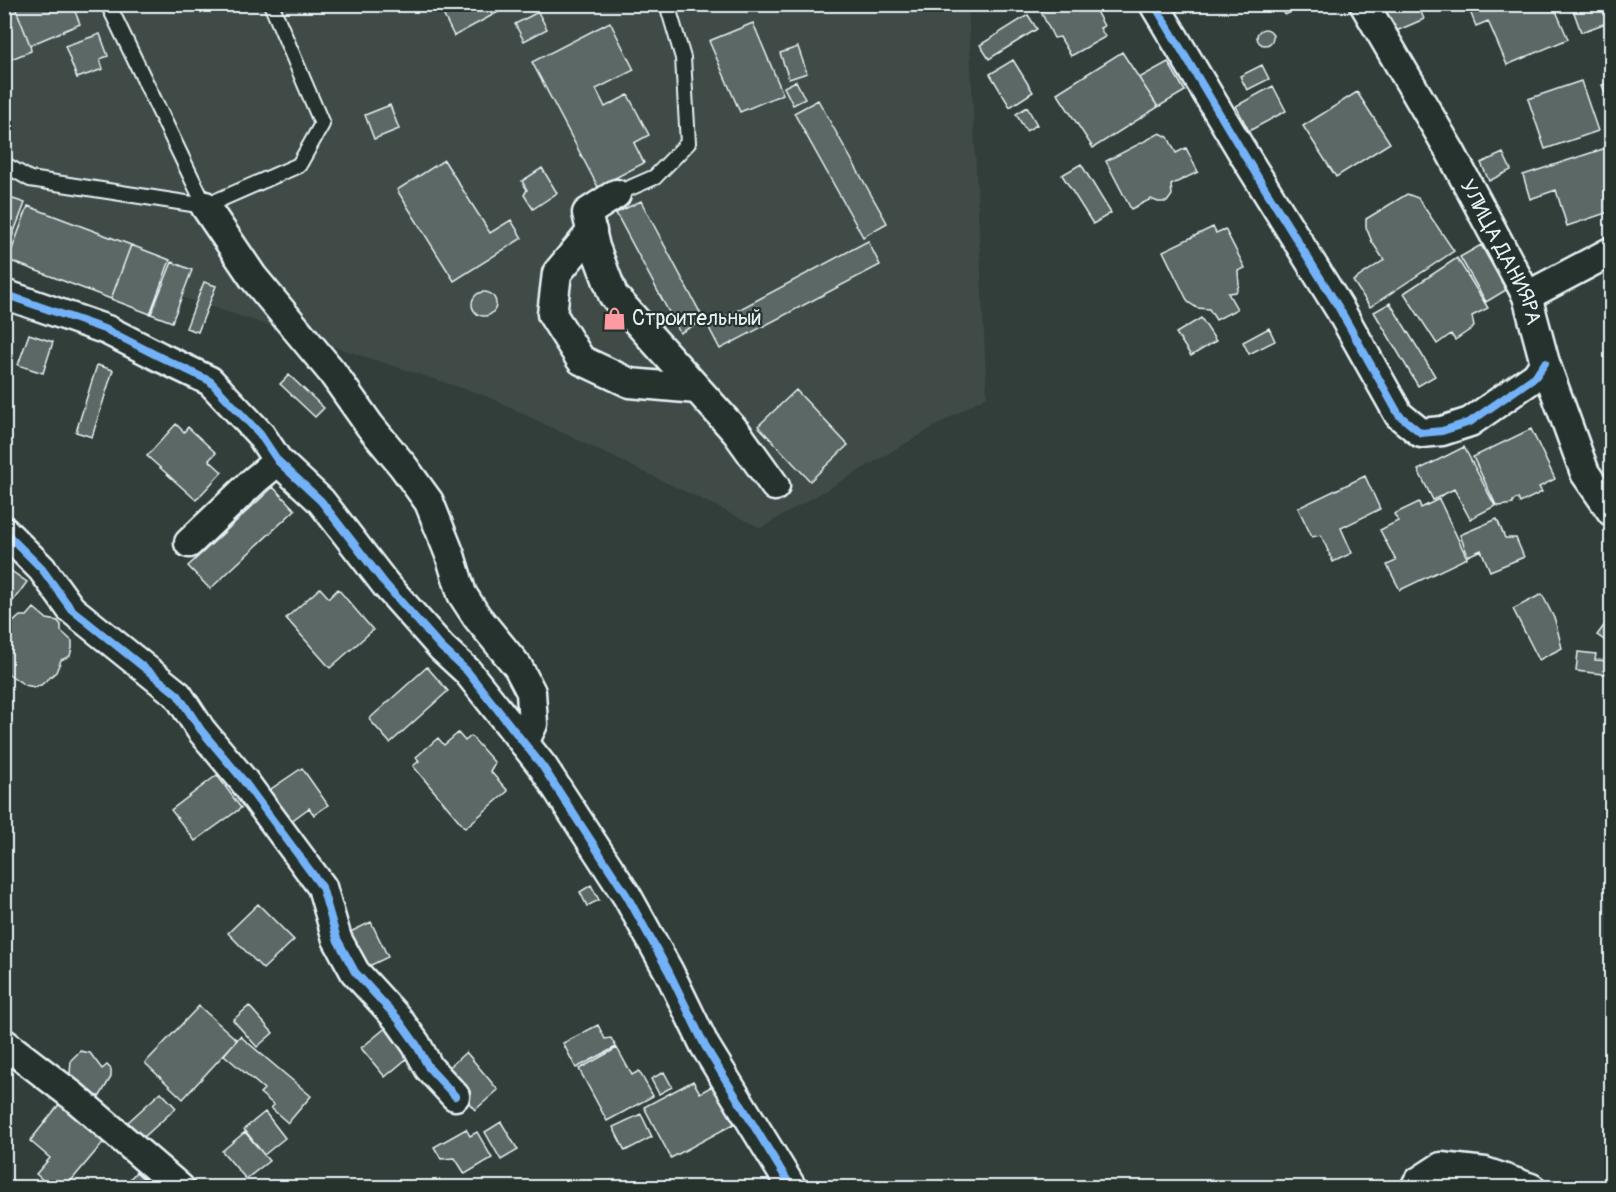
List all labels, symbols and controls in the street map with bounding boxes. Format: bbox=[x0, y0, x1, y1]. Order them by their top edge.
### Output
street label: УЛИЦА ДАНИЯРА bbox=[1454, 175, 1548, 328]
shop icon: Строительный bbox=[601, 305, 627, 331]
place label: Строительный bbox=[632, 305, 762, 332]

